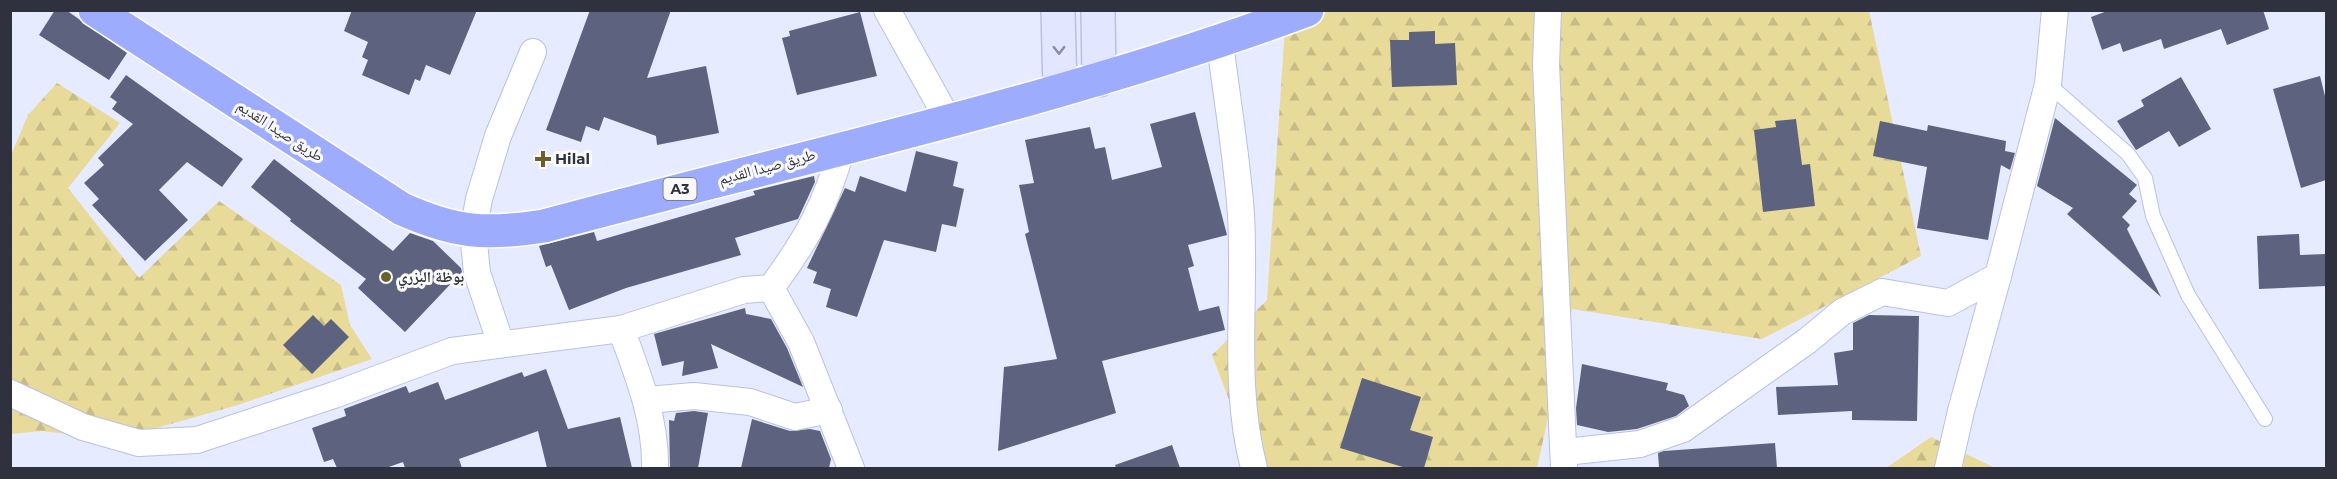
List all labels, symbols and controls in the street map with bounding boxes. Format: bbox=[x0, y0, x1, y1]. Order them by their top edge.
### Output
one-way arrow bbox=[1053, 46, 1065, 55]
street label: طريق صيدا القديم bbox=[233, 96, 327, 166]
street label: طريق صيدا القديم bbox=[717, 144, 818, 189]
place label: Hilal bbox=[555, 149, 590, 168]
marker: Hilal bbox=[536, 152, 550, 166]
road number: A3 bbox=[664, 178, 696, 200]
place label: بوظة البزري bbox=[398, 267, 464, 289]
marker: بوظة البزري bbox=[379, 270, 393, 284]

